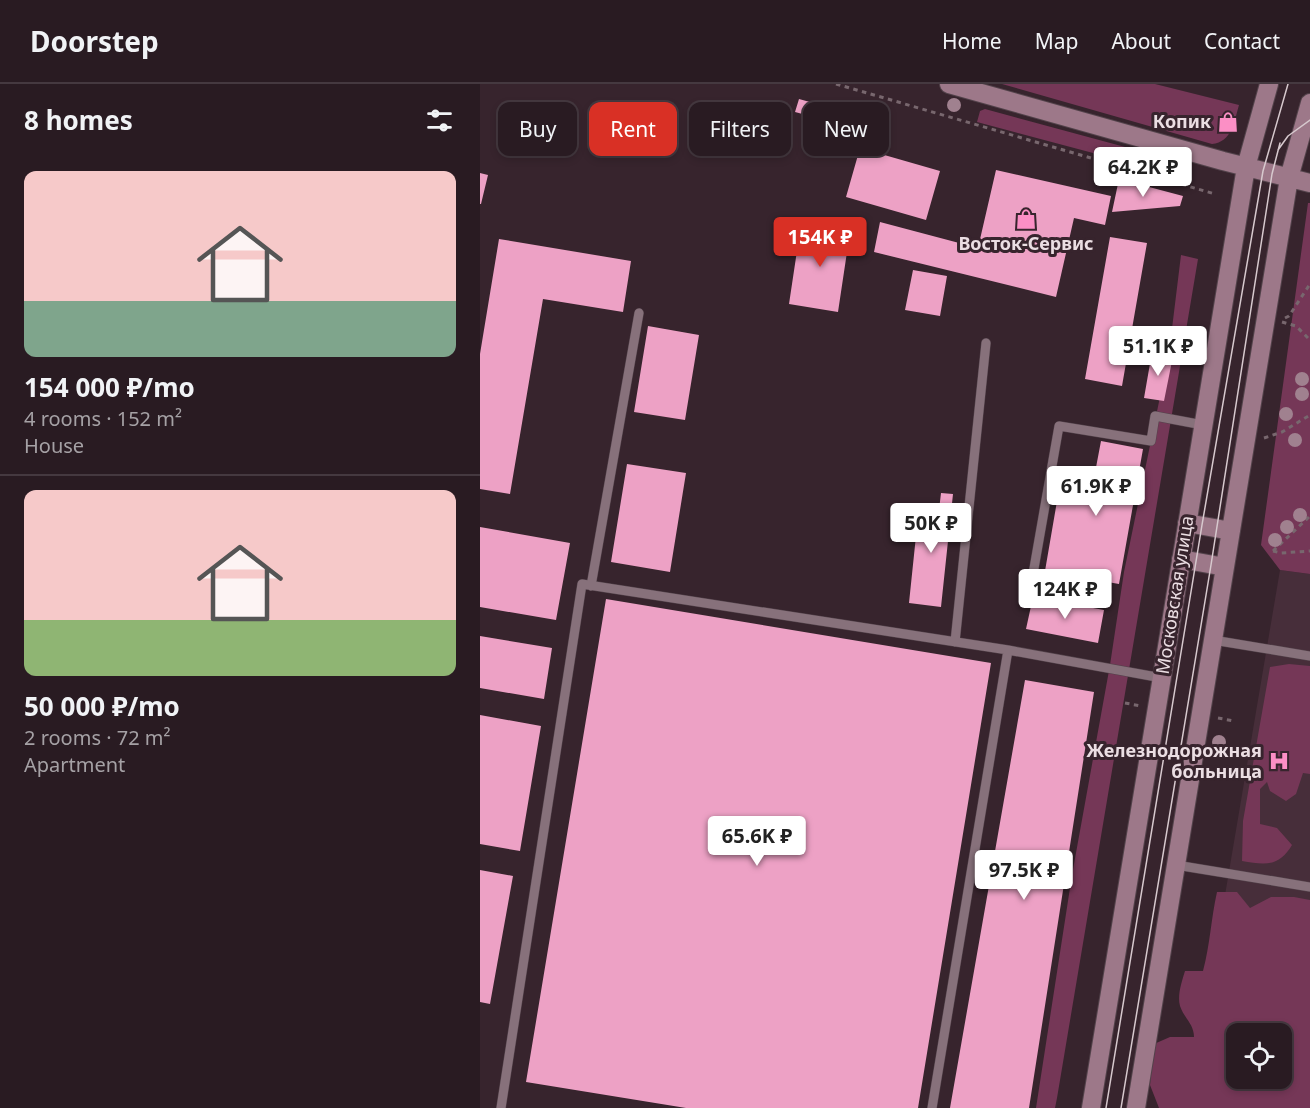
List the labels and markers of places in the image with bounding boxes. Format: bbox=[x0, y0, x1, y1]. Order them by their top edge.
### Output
place label: Копик bbox=[1153, 109, 1211, 133]
shop icon: Копик bbox=[1216, 110, 1240, 134]
pin: 64.2K ₽ bbox=[1088, 147, 1198, 198]
shop icon: Восток-Сервис bbox=[1014, 207, 1038, 231]
pin: 154K ₽ bbox=[771, 217, 869, 268]
place label: Восток-Сервис bbox=[958, 231, 1094, 255]
pin: 51.1K ₽ bbox=[1103, 326, 1213, 377]
pin: 61.9K ₽ bbox=[1041, 466, 1151, 517]
pin: 50K ₽ bbox=[889, 503, 973, 554]
pin: 124K ₽ bbox=[1016, 569, 1114, 620]
place label: Железнодорожная больница bbox=[1086, 738, 1262, 783]
hospital icon: Железнодорожная больница bbox=[1267, 749, 1291, 773]
pin: 65.6K ₽ bbox=[702, 816, 812, 867]
pin: 97.5K ₽ bbox=[969, 850, 1079, 901]

